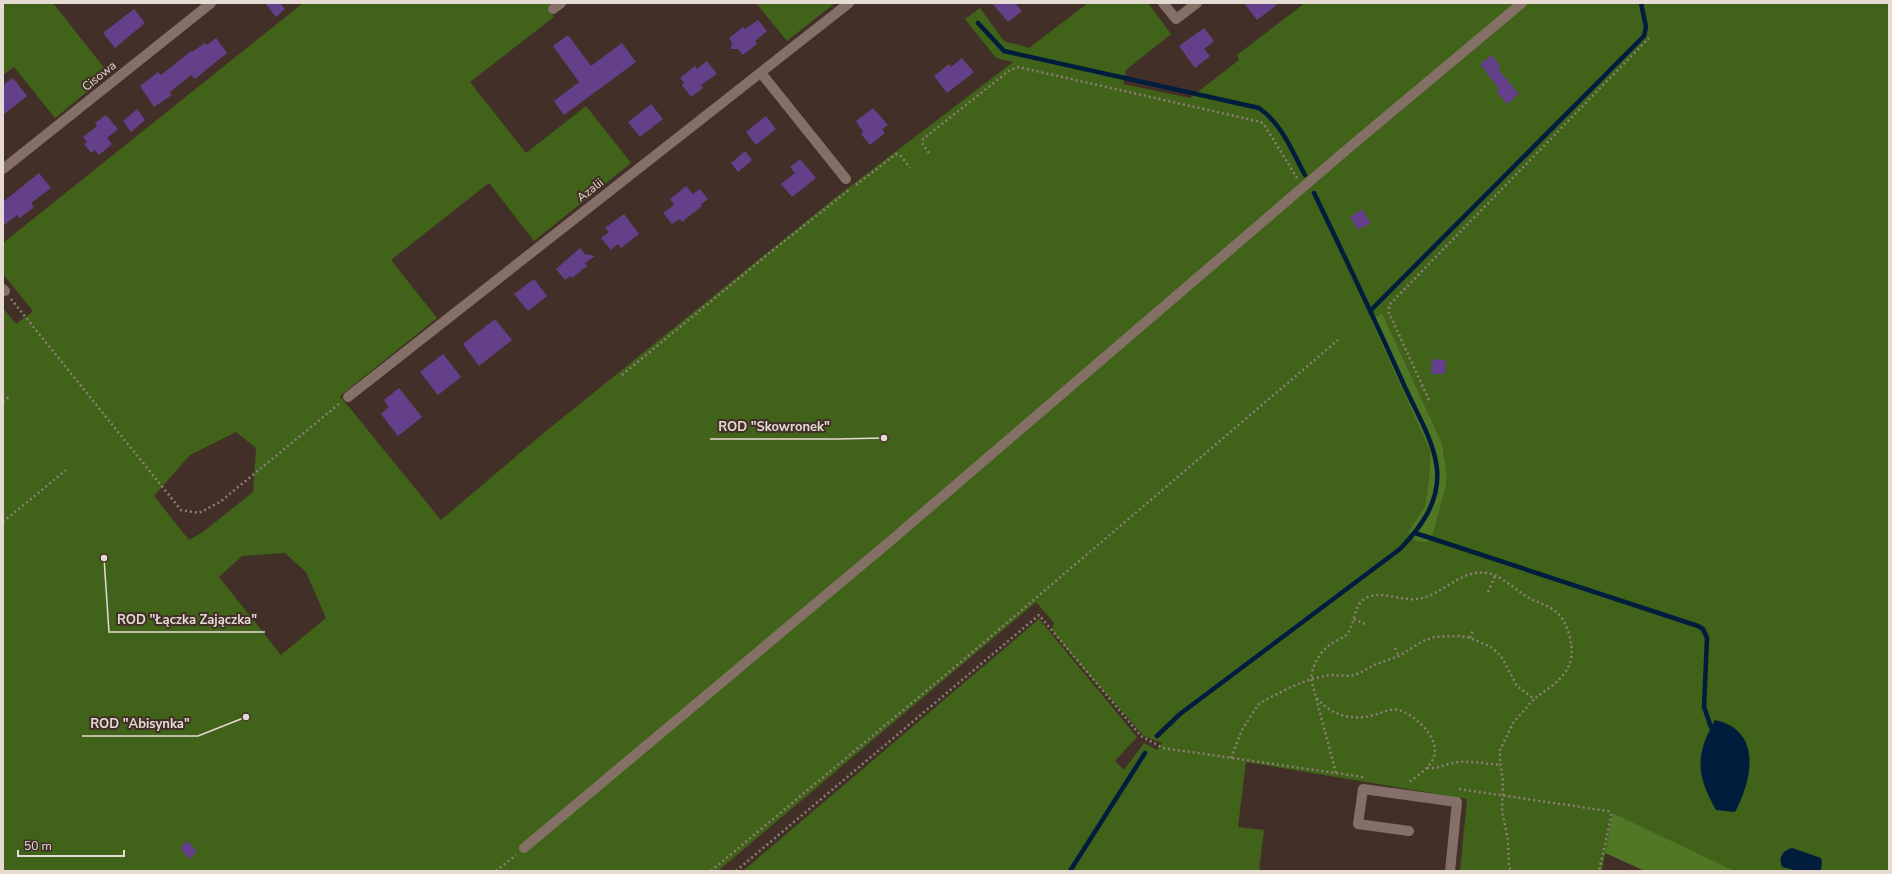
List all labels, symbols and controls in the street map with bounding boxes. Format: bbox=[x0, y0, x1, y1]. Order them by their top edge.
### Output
street label: Cisowa bbox=[79, 57, 119, 95]
street label: Azalii bbox=[573, 175, 607, 205]
callout: ROD "Skowronek" bbox=[710, 414, 837, 439]
text: ROD "Skowronek" bbox=[718, 418, 830, 436]
callout: ROD "Łączka Zajączka" bbox=[109, 607, 265, 632]
text: ROD "Łączka Zajączka" bbox=[117, 611, 257, 629]
callout: ROD "Abisynka" bbox=[82, 711, 198, 736]
text: ROD "Abisynka" bbox=[90, 715, 190, 733]
scale bar bbox=[18, 832, 124, 858]
text: 50 m bbox=[24, 838, 52, 854]

